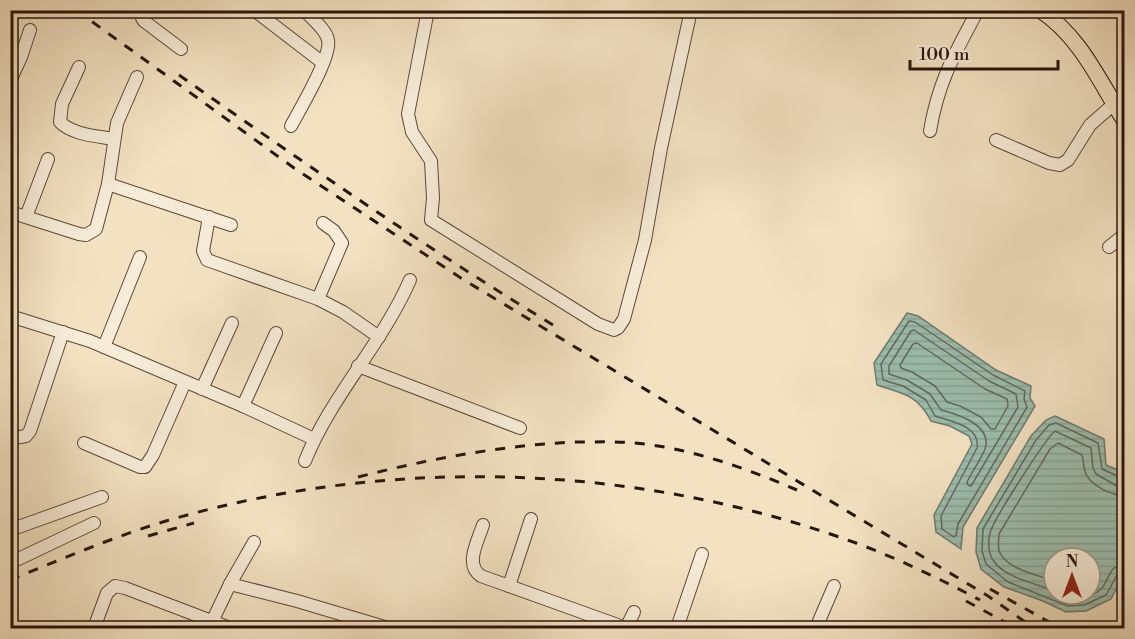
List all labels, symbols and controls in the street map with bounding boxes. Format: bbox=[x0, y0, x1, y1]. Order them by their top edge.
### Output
scale bar bbox=[910, 33, 1058, 71]
text: 100 m bbox=[919, 43, 970, 66]
north arrow bbox=[1042, 546, 1102, 606]
text: N bbox=[1066, 552, 1079, 572]

